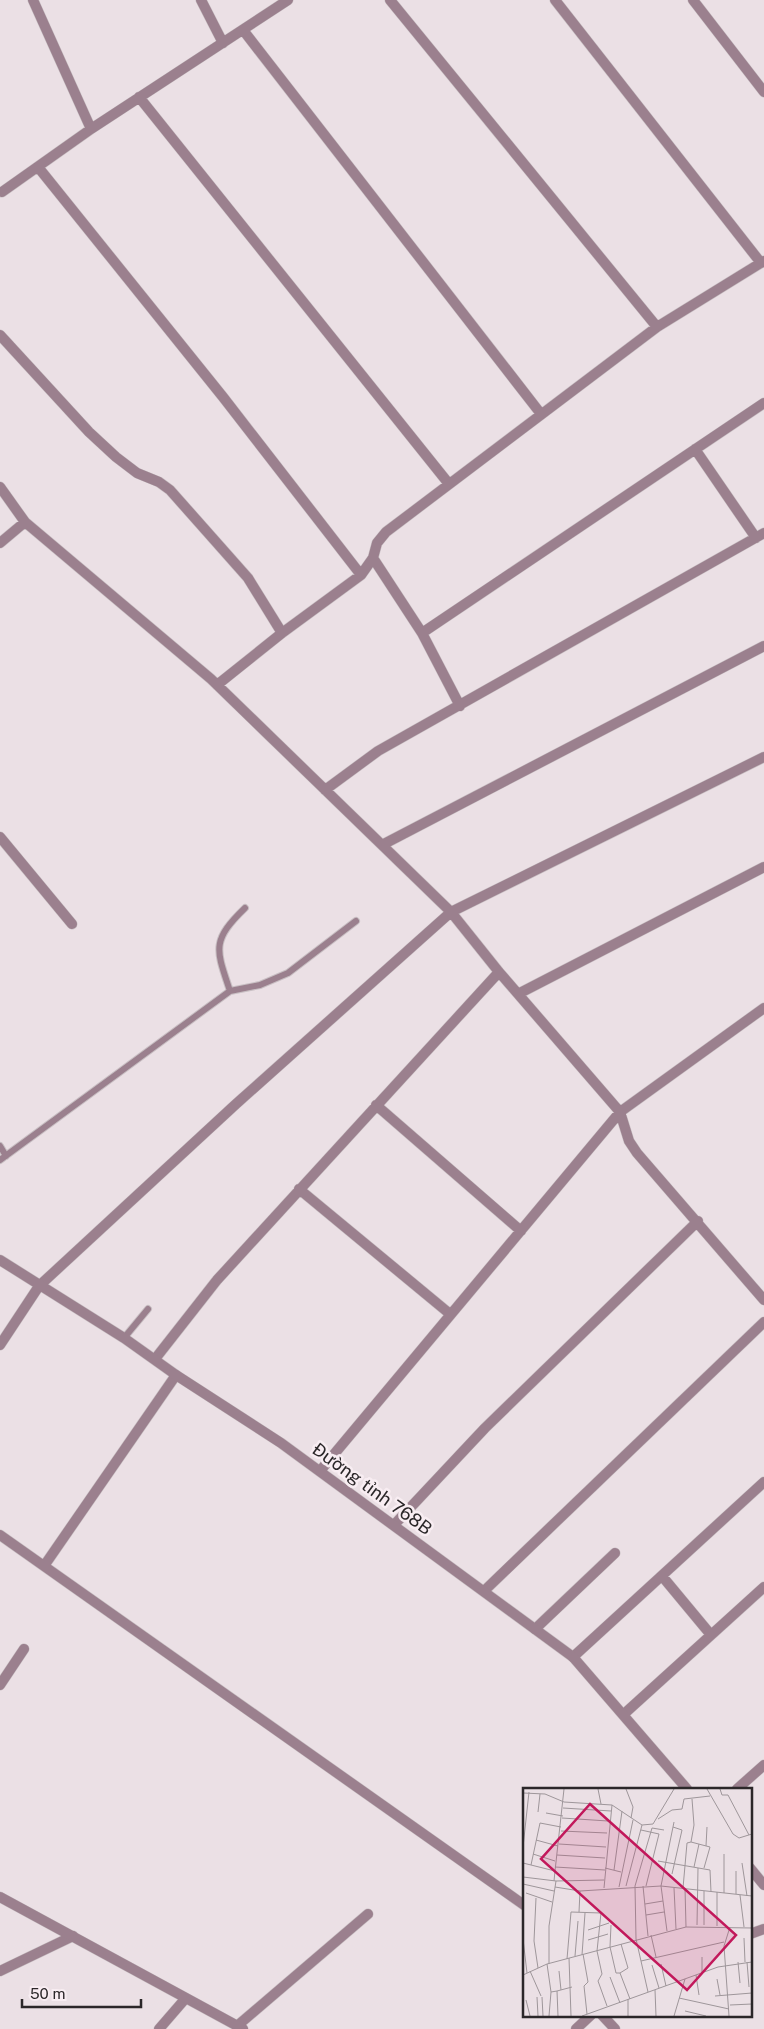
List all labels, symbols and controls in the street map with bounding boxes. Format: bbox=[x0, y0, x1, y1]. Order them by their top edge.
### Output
street label: Đường tỉnh 768B bbox=[308, 1438, 436, 1539]
inset map bbox=[523, 1788, 752, 2016]
scale bar bbox=[22, 1976, 141, 2008]
text: 50 m bbox=[30, 1985, 65, 2002]

